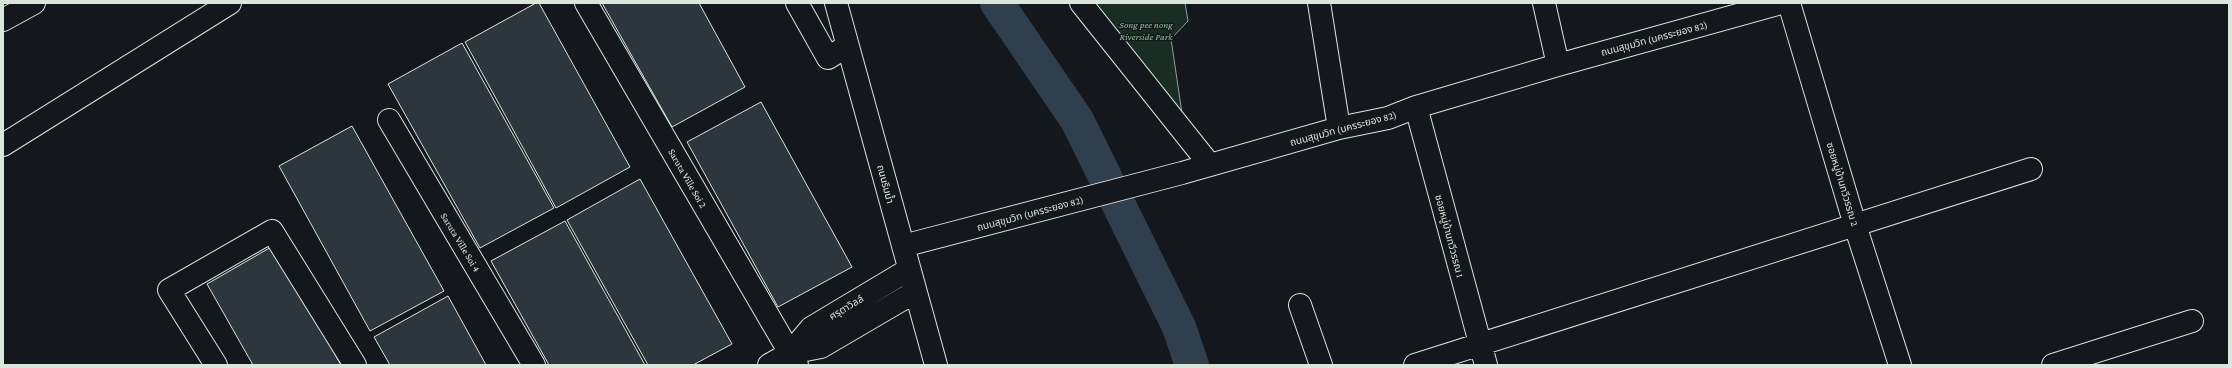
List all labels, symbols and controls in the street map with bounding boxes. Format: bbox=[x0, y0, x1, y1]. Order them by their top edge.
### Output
park label: Song pee nong Riverside Park bbox=[1119, 19, 1173, 42]
street label: ถนนสุขุมวิท (นครระยอง 82) bbox=[1600, 19, 1709, 59]
street label: ถนนสุขุมวิท (นครระยอง 82) bbox=[1289, 109, 1398, 149]
street label: ซอยหมู่บ้านทวีวรรณ 2 bbox=[1824, 141, 1862, 228]
street label: Saruta Ville Soi 2 bbox=[666, 147, 709, 210]
street label: ถนนริมน้ำ bbox=[875, 163, 898, 205]
street label: ซอยหมู่บ้านทวีวรรณ 1 bbox=[1432, 193, 1467, 279]
street label: ถนนสุขุมวิท (นครระยอง 82) bbox=[976, 194, 1085, 234]
street label: Saruta Ville Soi 4 bbox=[439, 211, 483, 274]
street label: ศรุตาวิลล์ bbox=[827, 293, 866, 323]

